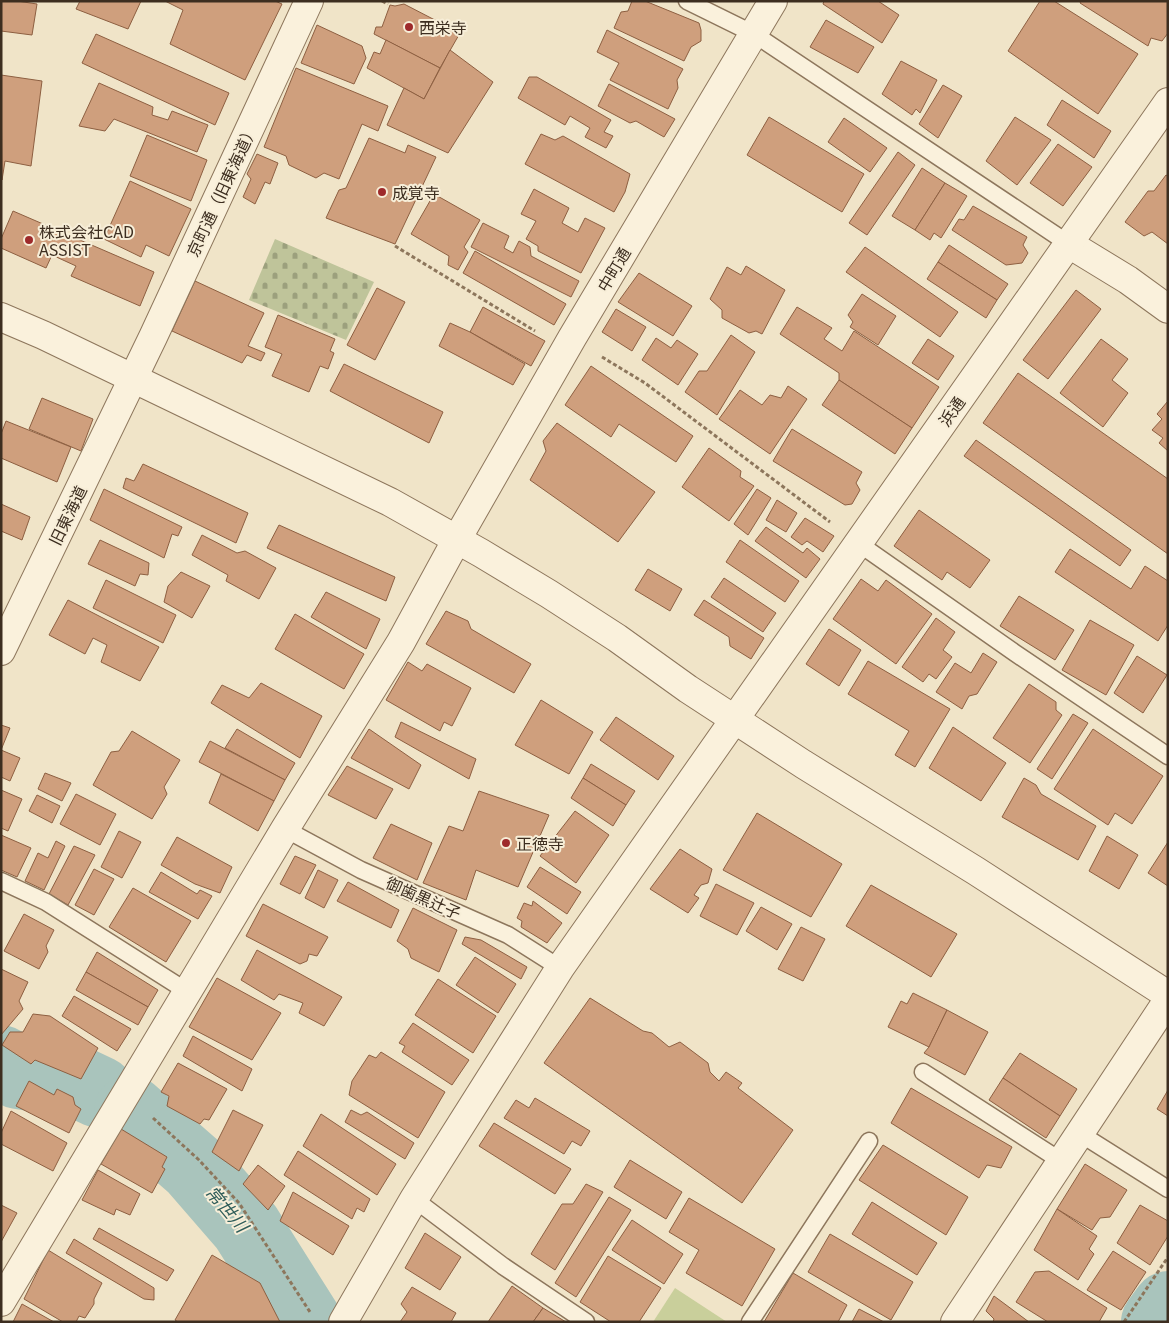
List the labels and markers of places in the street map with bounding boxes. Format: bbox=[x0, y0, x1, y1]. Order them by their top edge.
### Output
place label: 西栄寺 bbox=[419, 15, 467, 39]
marker: 西栄寺 bbox=[403, 21, 415, 33]
place label: 成覚寺 bbox=[392, 180, 440, 204]
marker: 成覚寺 bbox=[376, 186, 388, 198]
place label: 株式会社CAD ASSIST bbox=[39, 219, 134, 261]
marker: 株式会社CAD ASSIST bbox=[23, 234, 35, 246]
place label: 正徳寺 bbox=[516, 831, 564, 855]
marker: 正徳寺 bbox=[500, 837, 512, 849]

